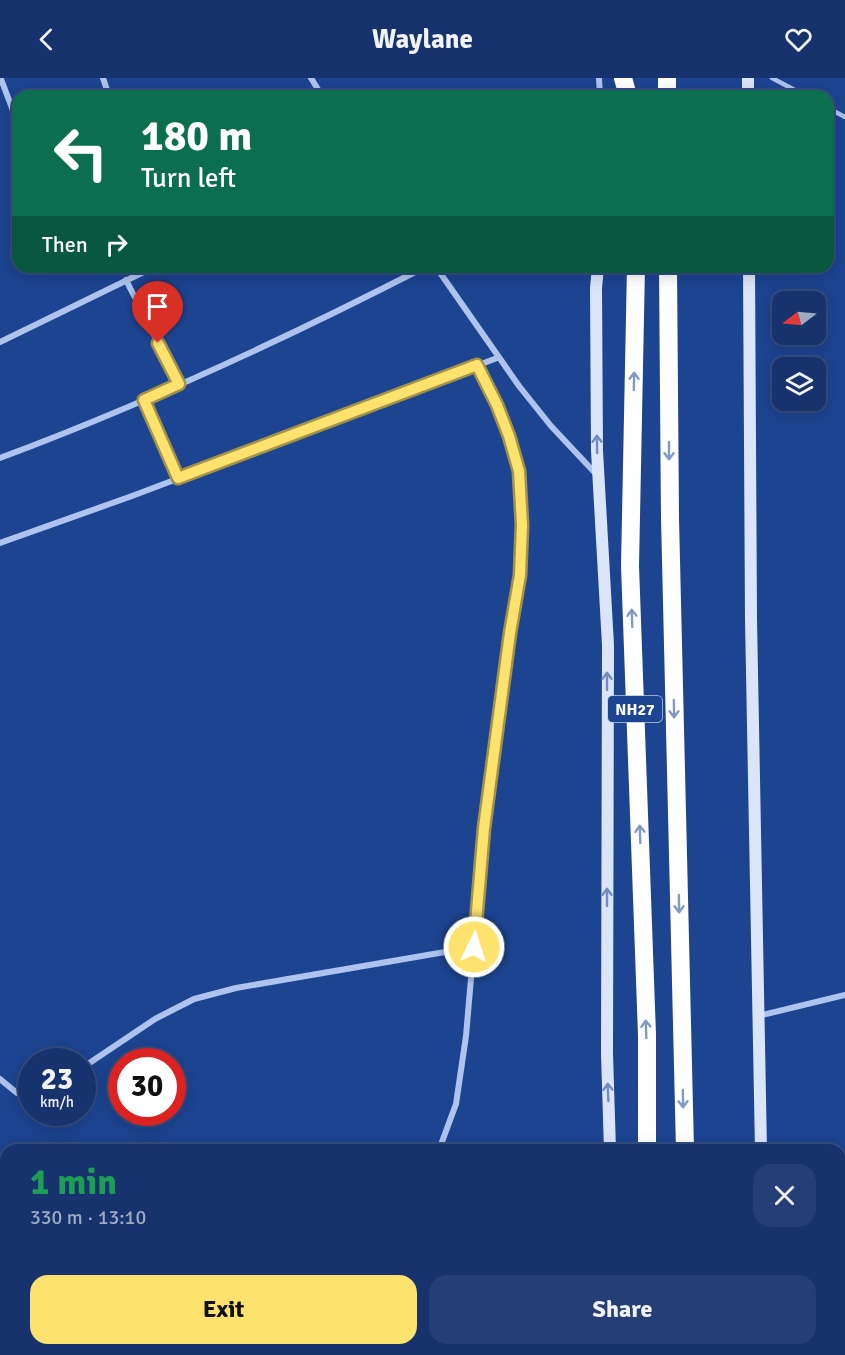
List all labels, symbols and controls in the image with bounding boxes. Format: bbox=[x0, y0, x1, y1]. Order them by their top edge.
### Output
icon: back bbox=[30, 23, 63, 56]
text: Waylane bbox=[372, 23, 473, 56]
icon: heart bbox=[782, 23, 815, 56]
text: 180 m bbox=[141, 111, 252, 162]
icon: left bbox=[42, 114, 120, 192]
text: Turn left bbox=[141, 162, 236, 195]
icon: right bbox=[100, 228, 133, 261]
text: Then bbox=[42, 231, 88, 258]
pin bbox=[132, 281, 183, 343]
icon: arrive bbox=[141, 290, 174, 323]
north arrow bbox=[772, 291, 826, 345]
map controls bbox=[772, 291, 826, 411]
button: layers bbox=[772, 357, 826, 411]
one-way arrow bbox=[628, 372, 639, 392]
one-way arrow bbox=[592, 435, 603, 455]
one-way arrow bbox=[663, 441, 675, 461]
one-way arrow bbox=[627, 609, 638, 629]
one-way arrow bbox=[601, 672, 613, 692]
road number: NH27 bbox=[608, 696, 662, 722]
one-way arrow bbox=[668, 699, 680, 719]
one-way arrow bbox=[634, 825, 645, 845]
one-way arrow bbox=[601, 888, 613, 908]
one-way arrow bbox=[673, 894, 684, 914]
position arrow bbox=[442, 915, 506, 979]
one-way arrow bbox=[641, 1020, 652, 1040]
speed limit sign: 30 bbox=[108, 1048, 186, 1126]
text: 23 bbox=[41, 1061, 73, 1098]
one-way arrow bbox=[603, 1083, 614, 1103]
one-way arrow bbox=[677, 1089, 689, 1109]
text: km/h bbox=[40, 1093, 74, 1111]
text: 1 min bbox=[30, 1160, 117, 1205]
button: close bbox=[753, 1164, 816, 1227]
text: 330 m · 13:10 bbox=[30, 1205, 146, 1230]
button: Exit bbox=[30, 1275, 417, 1344]
button: Share bbox=[429, 1275, 816, 1344]

